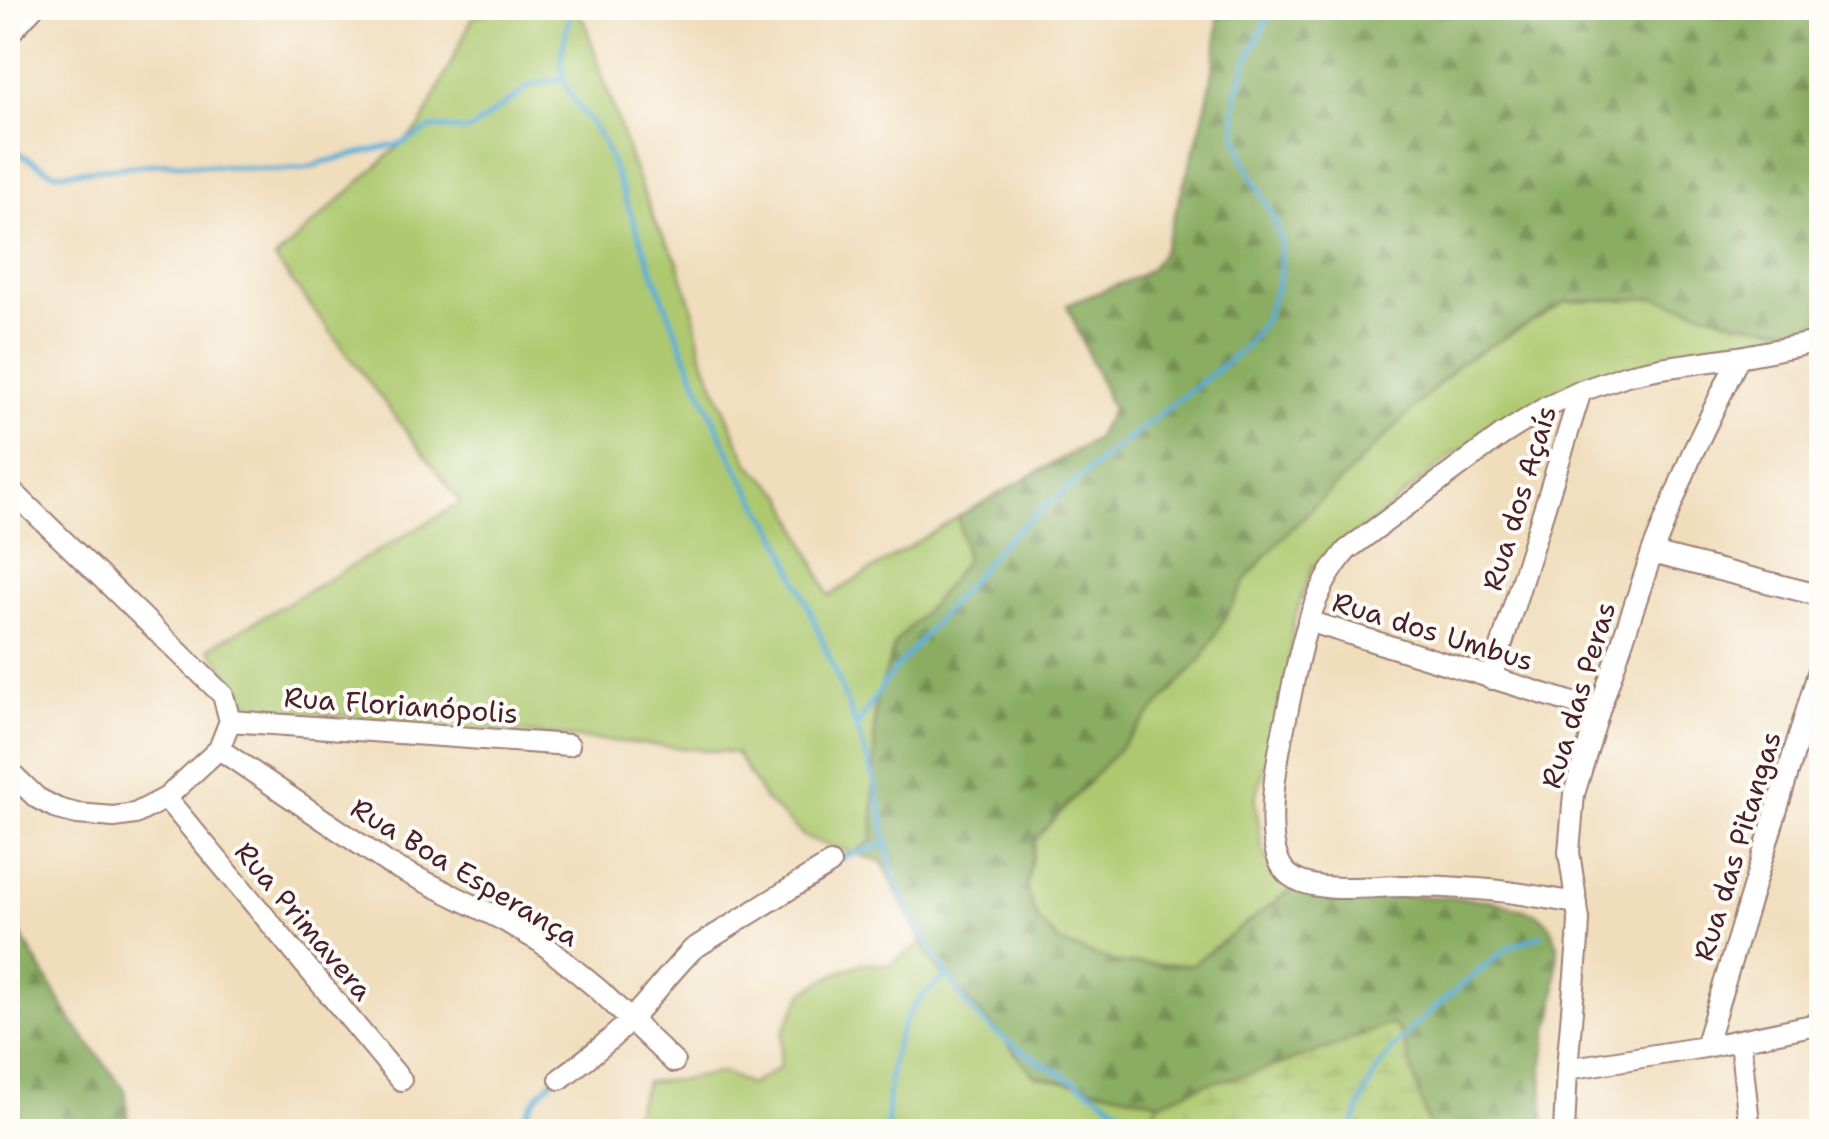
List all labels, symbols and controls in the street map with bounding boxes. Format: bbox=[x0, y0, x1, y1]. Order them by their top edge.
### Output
street label: Rua dos Açaís bbox=[1473, 401, 1565, 595]
street label: Rua dos Umbus bbox=[1328, 582, 1538, 680]
street label: Rua das Peras bbox=[1532, 597, 1624, 793]
street label: Rua Florianópolis bbox=[283, 678, 519, 732]
street label: Rua das Pitangas bbox=[1684, 727, 1790, 965]
street label: Rua Boa Esperança bbox=[344, 789, 586, 955]
street label: Rua Primavera bbox=[226, 834, 382, 1008]

